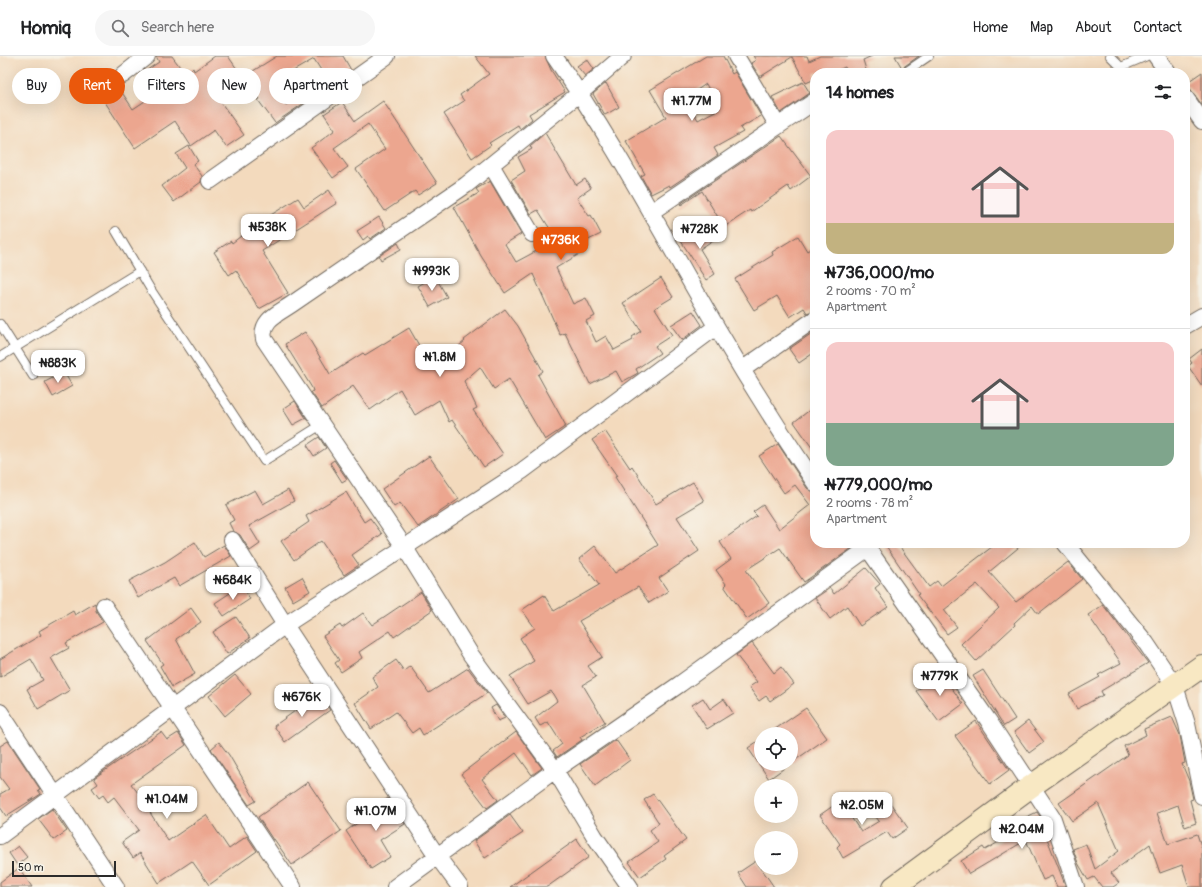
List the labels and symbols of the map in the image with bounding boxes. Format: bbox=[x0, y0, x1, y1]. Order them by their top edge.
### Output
pin: ₦1.77M bbox=[659, 88, 725, 122]
pin: ₦538K bbox=[240, 214, 296, 248]
pin: ₦728K bbox=[672, 216, 728, 250]
pin: ₦736K bbox=[533, 227, 589, 261]
pin: ₦993K bbox=[404, 258, 460, 292]
pin: ₦1.8M bbox=[412, 344, 468, 378]
pin: ₦883K bbox=[30, 350, 86, 384]
pin: ₦684K bbox=[205, 567, 261, 601]
pin: ₦779K bbox=[912, 663, 968, 697]
pin: ₦676K bbox=[274, 684, 330, 718]
pin: ₦1.04M bbox=[134, 786, 200, 820]
pin: ₦2.05M bbox=[829, 792, 895, 826]
pin: ₦1.07M bbox=[343, 798, 409, 832]
pin: ₦2.04M bbox=[989, 816, 1055, 850]
scale bar bbox=[12, 859, 116, 878]

